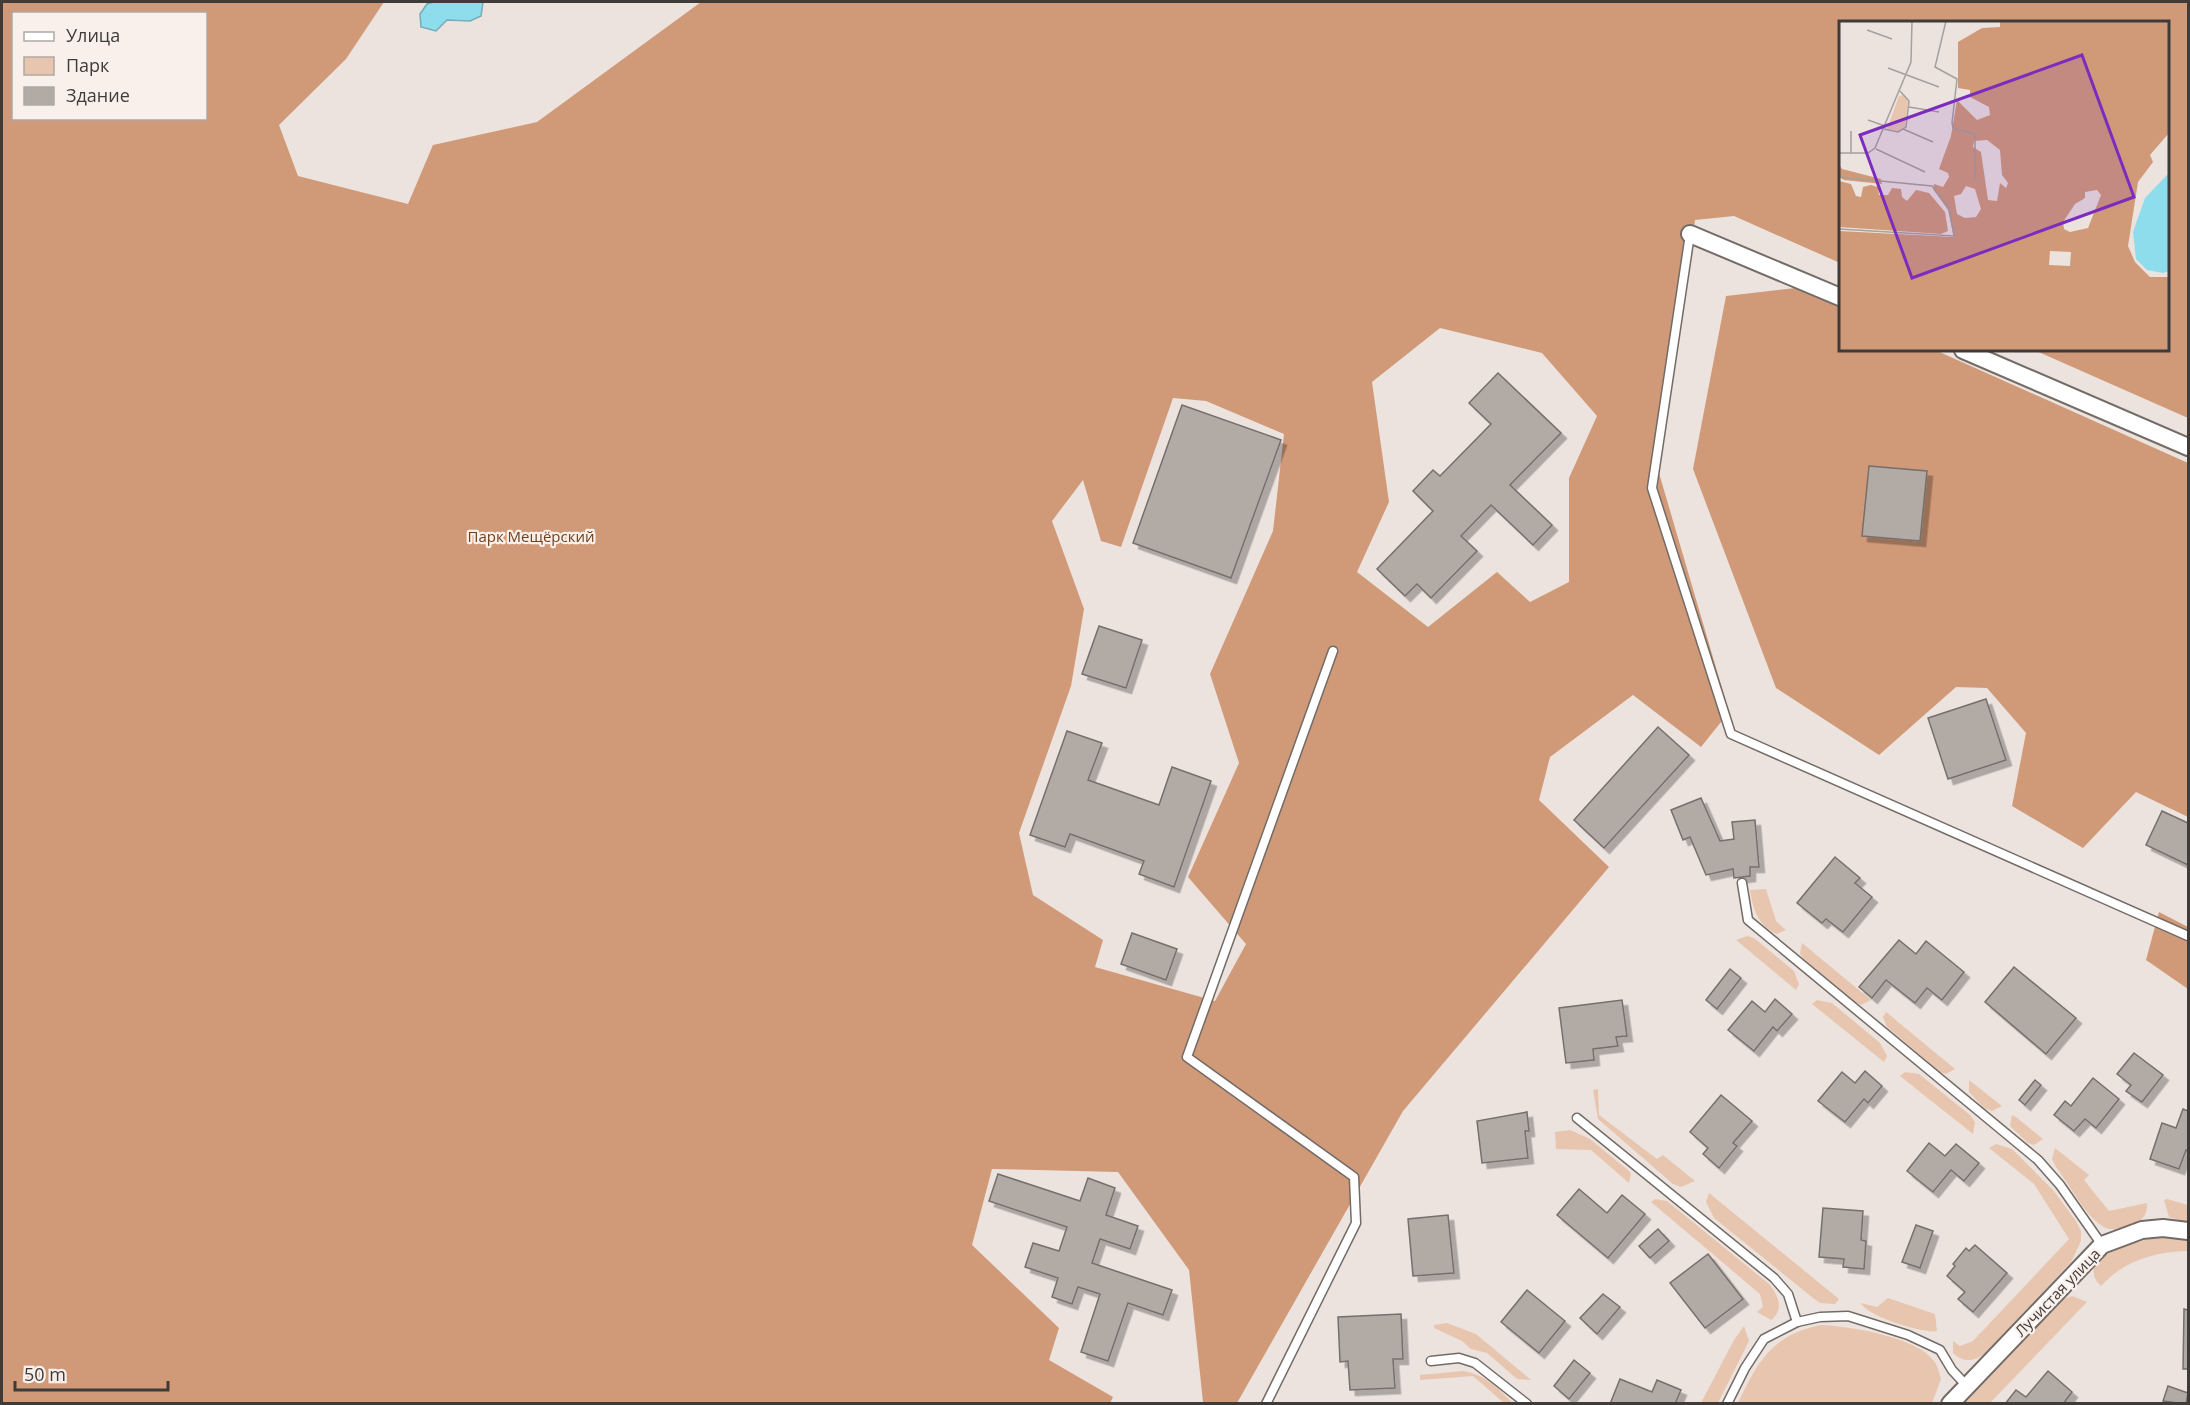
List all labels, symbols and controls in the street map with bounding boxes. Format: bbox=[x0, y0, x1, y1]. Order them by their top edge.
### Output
legend bbox=[12, 12, 207, 120]
inset map bbox=[1839, 21, 2169, 351]
text: Улица bbox=[66, 23, 120, 47]
text: Парк bbox=[66, 53, 110, 77]
text: Здание bbox=[66, 83, 130, 107]
park label: Парк Мещёрский bbox=[467, 526, 595, 546]
street label: Лучистая улица bbox=[2010, 1244, 2104, 1340]
scale bar bbox=[15, 1354, 168, 1392]
text: 50 m bbox=[24, 1362, 66, 1386]

